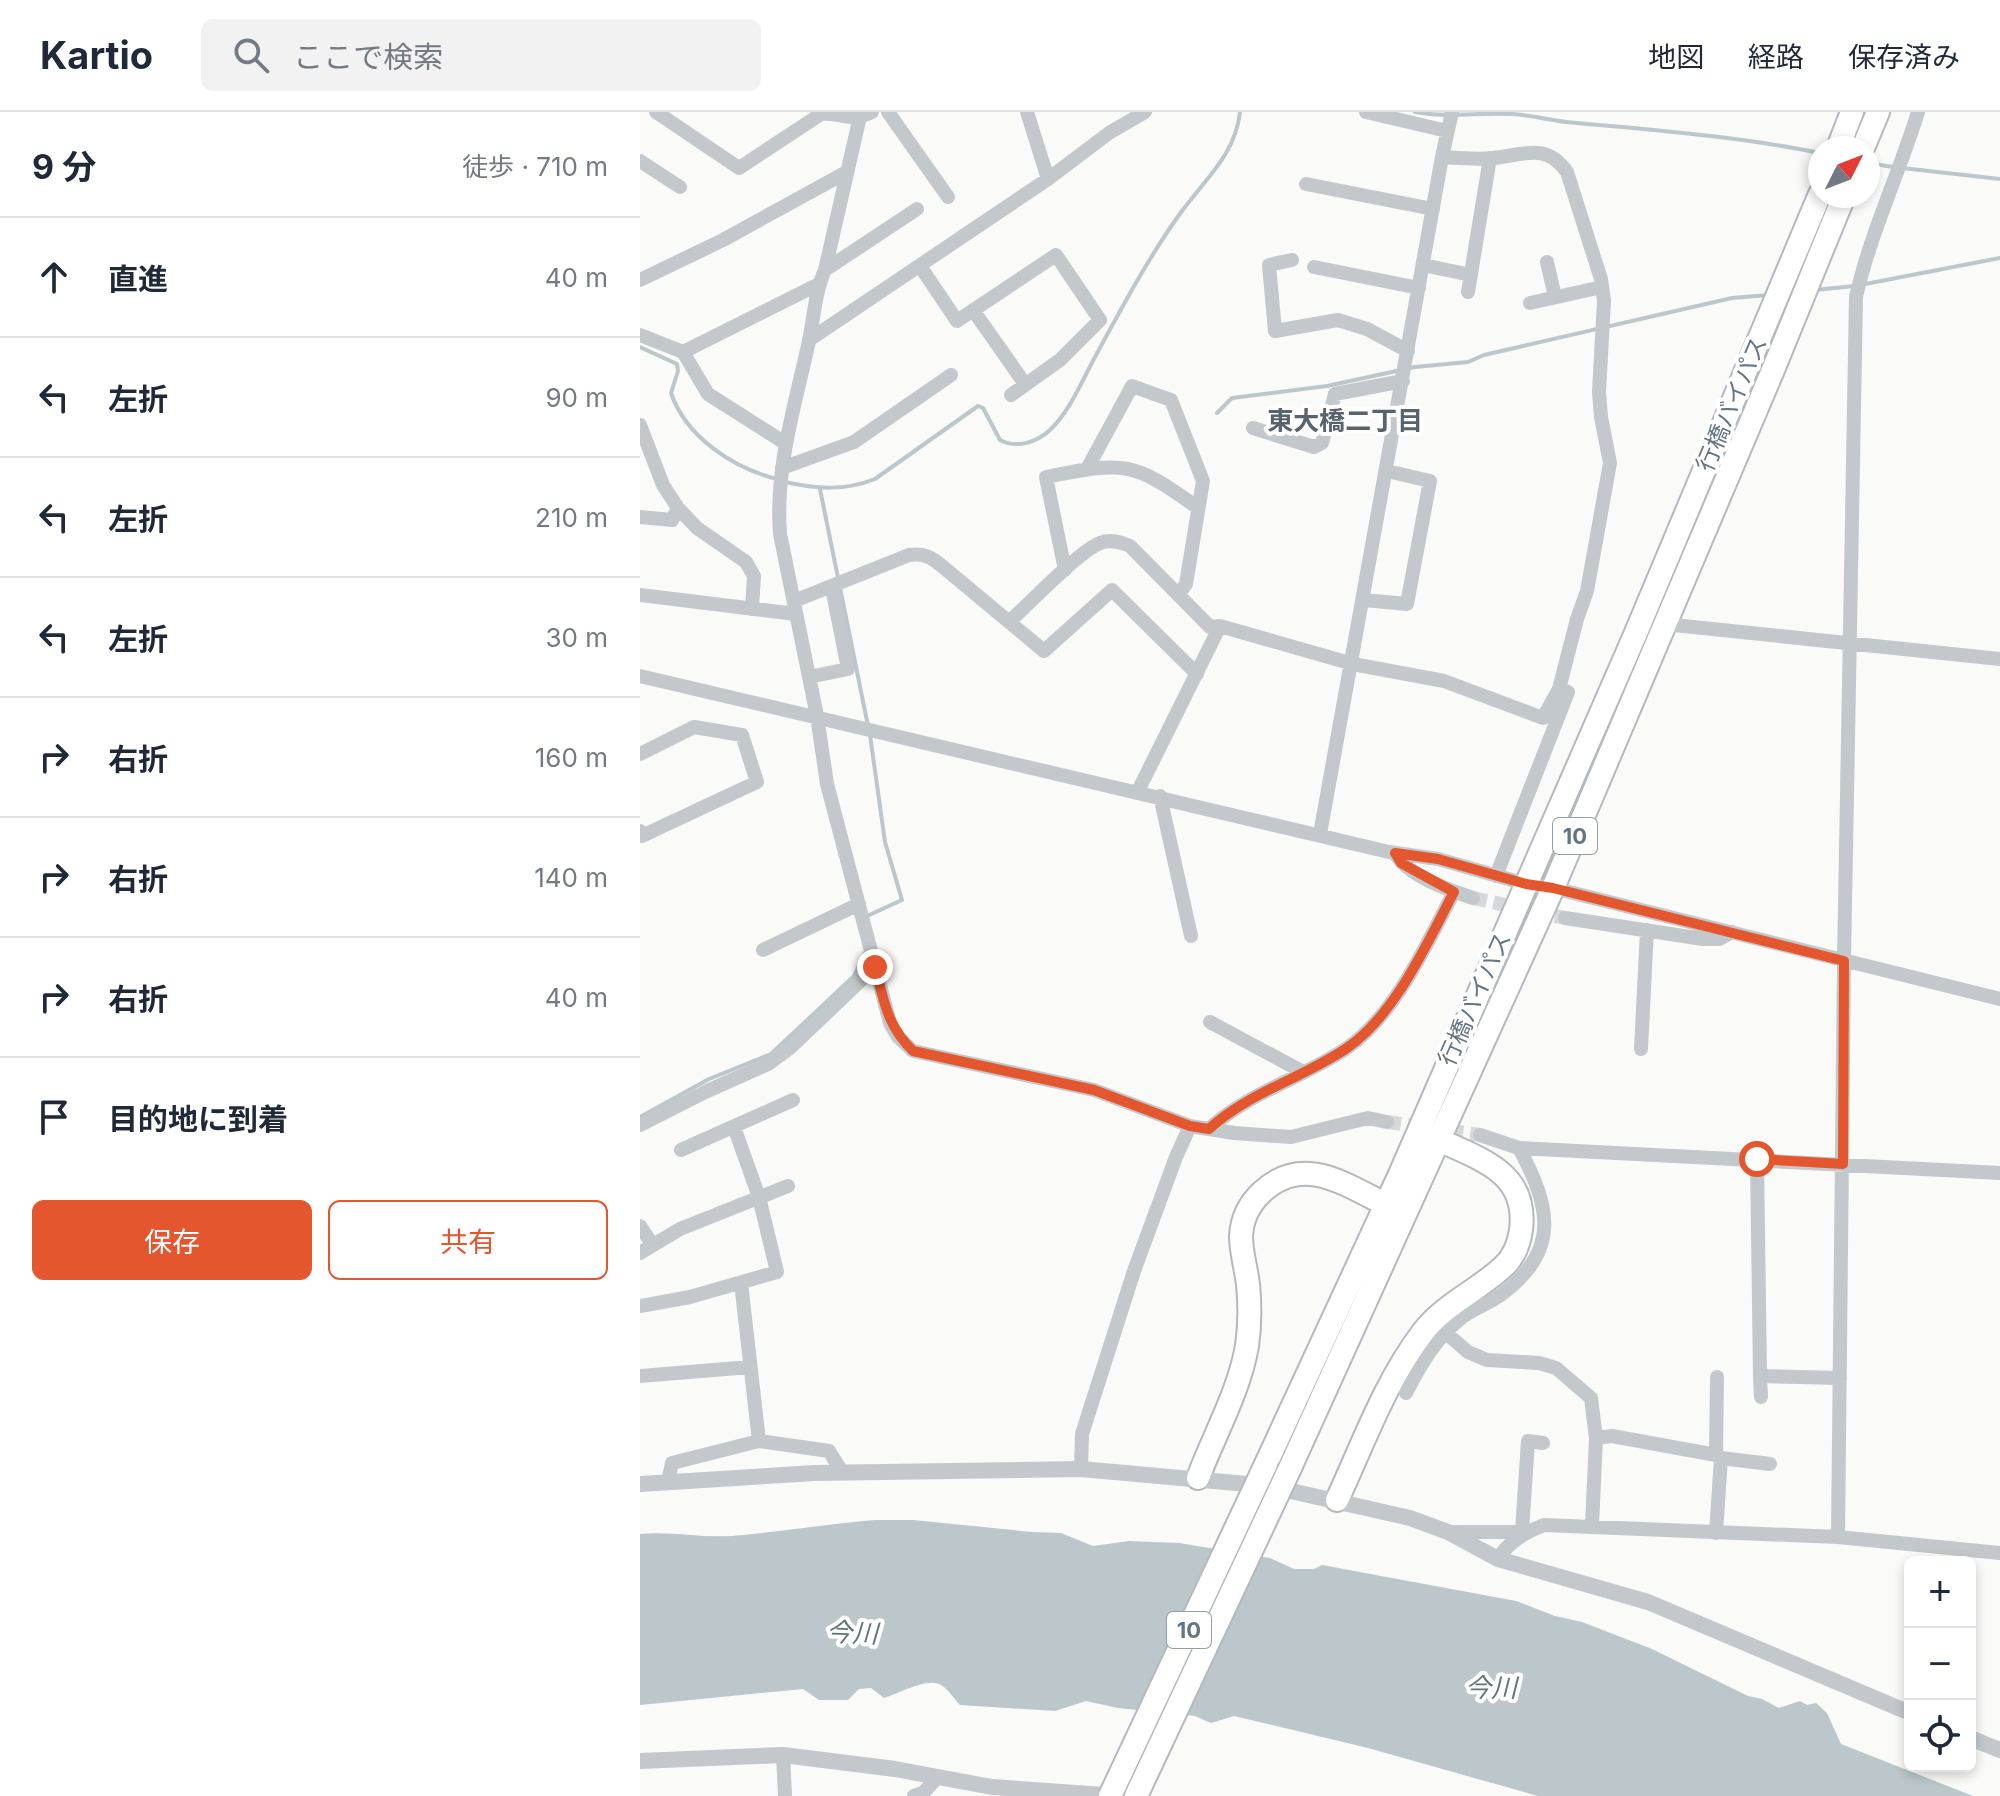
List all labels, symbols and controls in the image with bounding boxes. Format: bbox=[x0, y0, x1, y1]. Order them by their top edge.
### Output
search box bbox=[201, 19, 761, 91]
text: Kartio bbox=[40, 32, 153, 78]
icon: search bbox=[229, 33, 273, 77]
text: ここで検索 bbox=[293, 39, 443, 75]
text: 地図 bbox=[1648, 40, 1704, 74]
text: 経路 bbox=[1748, 40, 1804, 74]
text: 保存済み bbox=[1848, 40, 1960, 74]
north arrow bbox=[1808, 136, 1880, 208]
text: 9 分 bbox=[32, 146, 96, 187]
text: 徒歩 · 710 m bbox=[462, 151, 608, 182]
icon: ahead bbox=[32, 255, 76, 299]
text: 直進 bbox=[108, 261, 168, 297]
text: 40 m bbox=[545, 262, 608, 293]
street label: 行橋バイパス bbox=[1690, 332, 1773, 476]
icon: left bbox=[32, 375, 76, 419]
text: 左折 bbox=[108, 381, 168, 417]
text: 90 m bbox=[545, 382, 608, 413]
district label: 東大橋二丁目 bbox=[1267, 405, 1423, 436]
icon: left bbox=[32, 495, 76, 539]
text: 左折 bbox=[108, 501, 168, 537]
text: 210 m bbox=[535, 502, 608, 533]
icon: left bbox=[32, 615, 76, 659]
text: 左折 bbox=[108, 621, 168, 657]
text: 30 m bbox=[545, 622, 608, 653]
icon: right bbox=[32, 735, 76, 779]
text: 右折 bbox=[108, 741, 168, 777]
text: 160 m bbox=[535, 742, 608, 773]
road number: 10 bbox=[1553, 818, 1597, 854]
icon: right bbox=[32, 855, 76, 899]
text: 右折 bbox=[108, 861, 168, 897]
text: 140 m bbox=[534, 862, 608, 893]
street label: 行橋バイパス bbox=[1432, 927, 1517, 1070]
route end bbox=[857, 949, 893, 985]
icon: right bbox=[32, 975, 76, 1019]
text: 右折 bbox=[108, 981, 168, 1017]
text: 40 m bbox=[545, 982, 608, 1013]
icon: arrive bbox=[32, 1095, 76, 1139]
text: 目的地に到着 bbox=[108, 1101, 288, 1137]
route start bbox=[1739, 1141, 1775, 1177]
button: 保存 bbox=[32, 1200, 312, 1280]
button: 共有 bbox=[328, 1200, 608, 1280]
map controls bbox=[1904, 1556, 1976, 1772]
button: + bbox=[1904, 1556, 1976, 1628]
road number: 10 bbox=[1167, 1612, 1211, 1648]
water label: 今川 bbox=[825, 1616, 882, 1649]
button: − bbox=[1904, 1628, 1976, 1700]
water label: 今川 bbox=[1465, 1672, 1520, 1703]
button: locate bbox=[1904, 1700, 1976, 1772]

